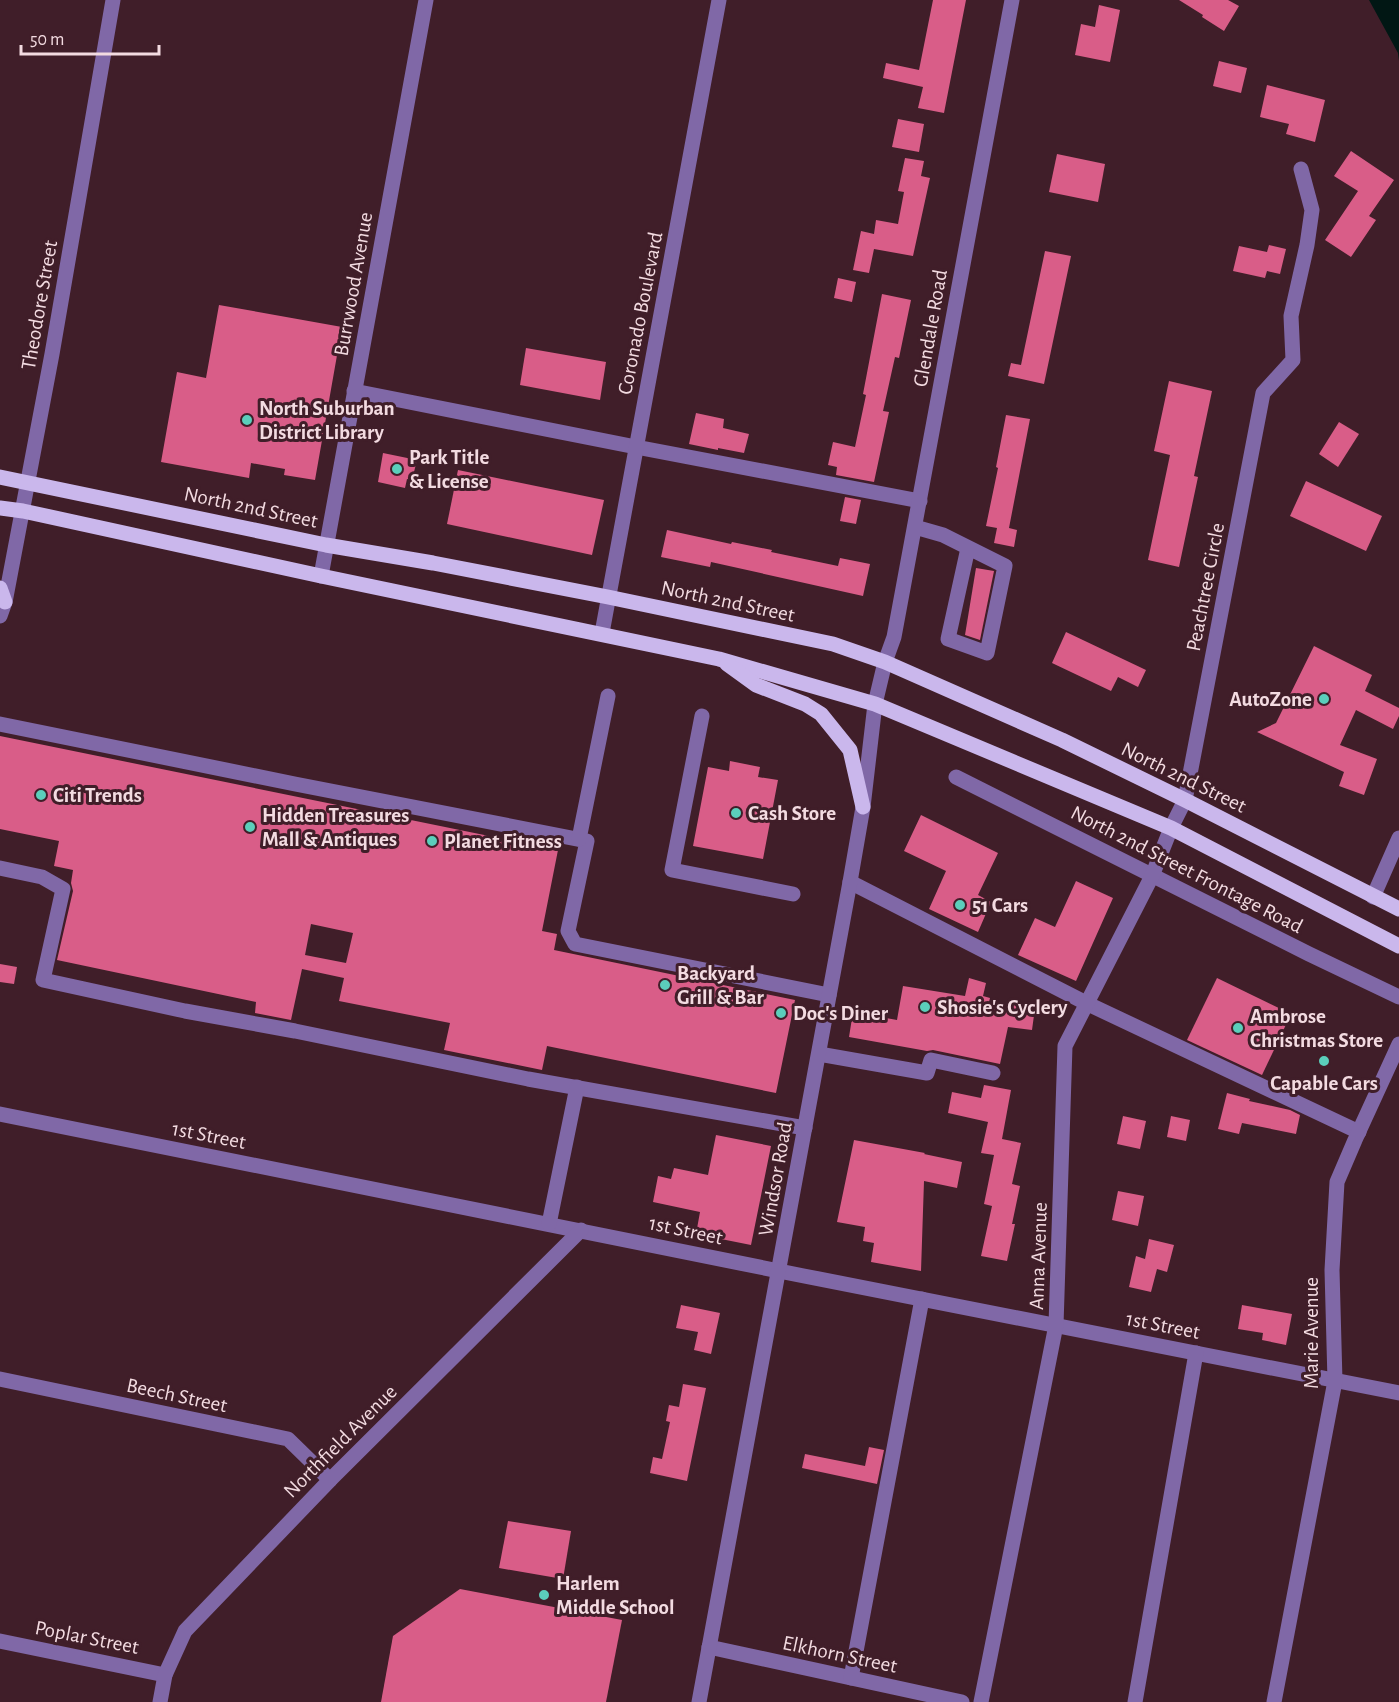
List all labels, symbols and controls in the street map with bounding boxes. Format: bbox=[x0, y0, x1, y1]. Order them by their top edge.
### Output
scale bar bbox=[21, 18, 159, 56]
text: 50 m bbox=[30, 31, 64, 49]
street label: Burrwood Avenue bbox=[331, 211, 376, 358]
street label: Coronado Boulevard bbox=[614, 230, 667, 396]
street label: Theodore Street bbox=[18, 238, 61, 372]
street label: Glendale Road bbox=[910, 268, 951, 388]
place label: North Suburban District Library bbox=[259, 398, 395, 443]
marker: North Suburban District Library bbox=[240, 413, 254, 427]
place label: Park Title & License bbox=[409, 447, 489, 492]
marker: Park Title & License bbox=[390, 462, 404, 476]
street label: North 2nd Street bbox=[182, 483, 320, 532]
street label: Peachtree Circle bbox=[1183, 521, 1228, 653]
street label: North 2nd Street bbox=[659, 577, 797, 626]
place label: AutoZone bbox=[1229, 689, 1312, 710]
marker: AutoZone bbox=[1317, 692, 1331, 706]
street label: North 2nd Street bbox=[1118, 738, 1250, 817]
place label: Citi Trends bbox=[53, 785, 142, 806]
marker: Citi Trends bbox=[34, 788, 48, 802]
street label: North 2nd Street Frontage Road bbox=[1067, 802, 1306, 937]
place label: Cash Store bbox=[748, 803, 836, 824]
place label: Hidden Treasures Mall & Antiques bbox=[262, 805, 409, 850]
marker: Cash Store bbox=[729, 806, 743, 820]
marker: Hidden Treasures Mall & Antiques bbox=[243, 820, 257, 834]
place label: Planet Fitness bbox=[444, 831, 562, 852]
marker: Planet Fitness bbox=[425, 834, 439, 848]
place label: 51 Cars bbox=[972, 895, 1028, 916]
marker: 51 Cars bbox=[953, 898, 967, 912]
place label: Backyard Grill & Bar bbox=[677, 963, 764, 1008]
marker: Backyard Grill & Bar bbox=[658, 978, 672, 992]
place label: Shosie's Cyclery bbox=[937, 997, 1068, 1018]
marker: Shosie's Cyclery bbox=[918, 1000, 932, 1014]
place label: Doc's Diner bbox=[793, 1003, 889, 1024]
marker: Doc's Diner bbox=[774, 1006, 788, 1020]
place label: Ambrose Christmas Store bbox=[1250, 1006, 1383, 1051]
marker: Ambrose Christmas Store bbox=[1231, 1021, 1245, 1035]
marker: Capable Cars bbox=[1317, 1054, 1331, 1068]
place label: Capable Cars bbox=[1270, 1073, 1378, 1094]
street label: 1st Street bbox=[170, 1118, 248, 1153]
street label: Windsor Road bbox=[755, 1120, 796, 1238]
street label: Anna Avenue bbox=[1026, 1202, 1051, 1310]
street label: 1st Street bbox=[647, 1212, 725, 1249]
street label: Marie Avenue bbox=[1301, 1277, 1322, 1389]
street label: 1st Street bbox=[1124, 1308, 1202, 1343]
street label: Beech Street bbox=[125, 1375, 229, 1416]
street label: Northfield Avenue bbox=[280, 1381, 401, 1502]
place label: Harlem Middle School bbox=[556, 1573, 675, 1618]
marker: Harlem Middle School bbox=[537, 1588, 551, 1602]
street label: Poplar Street bbox=[33, 1617, 141, 1658]
street label: Elkhorn Street bbox=[781, 1632, 899, 1677]

